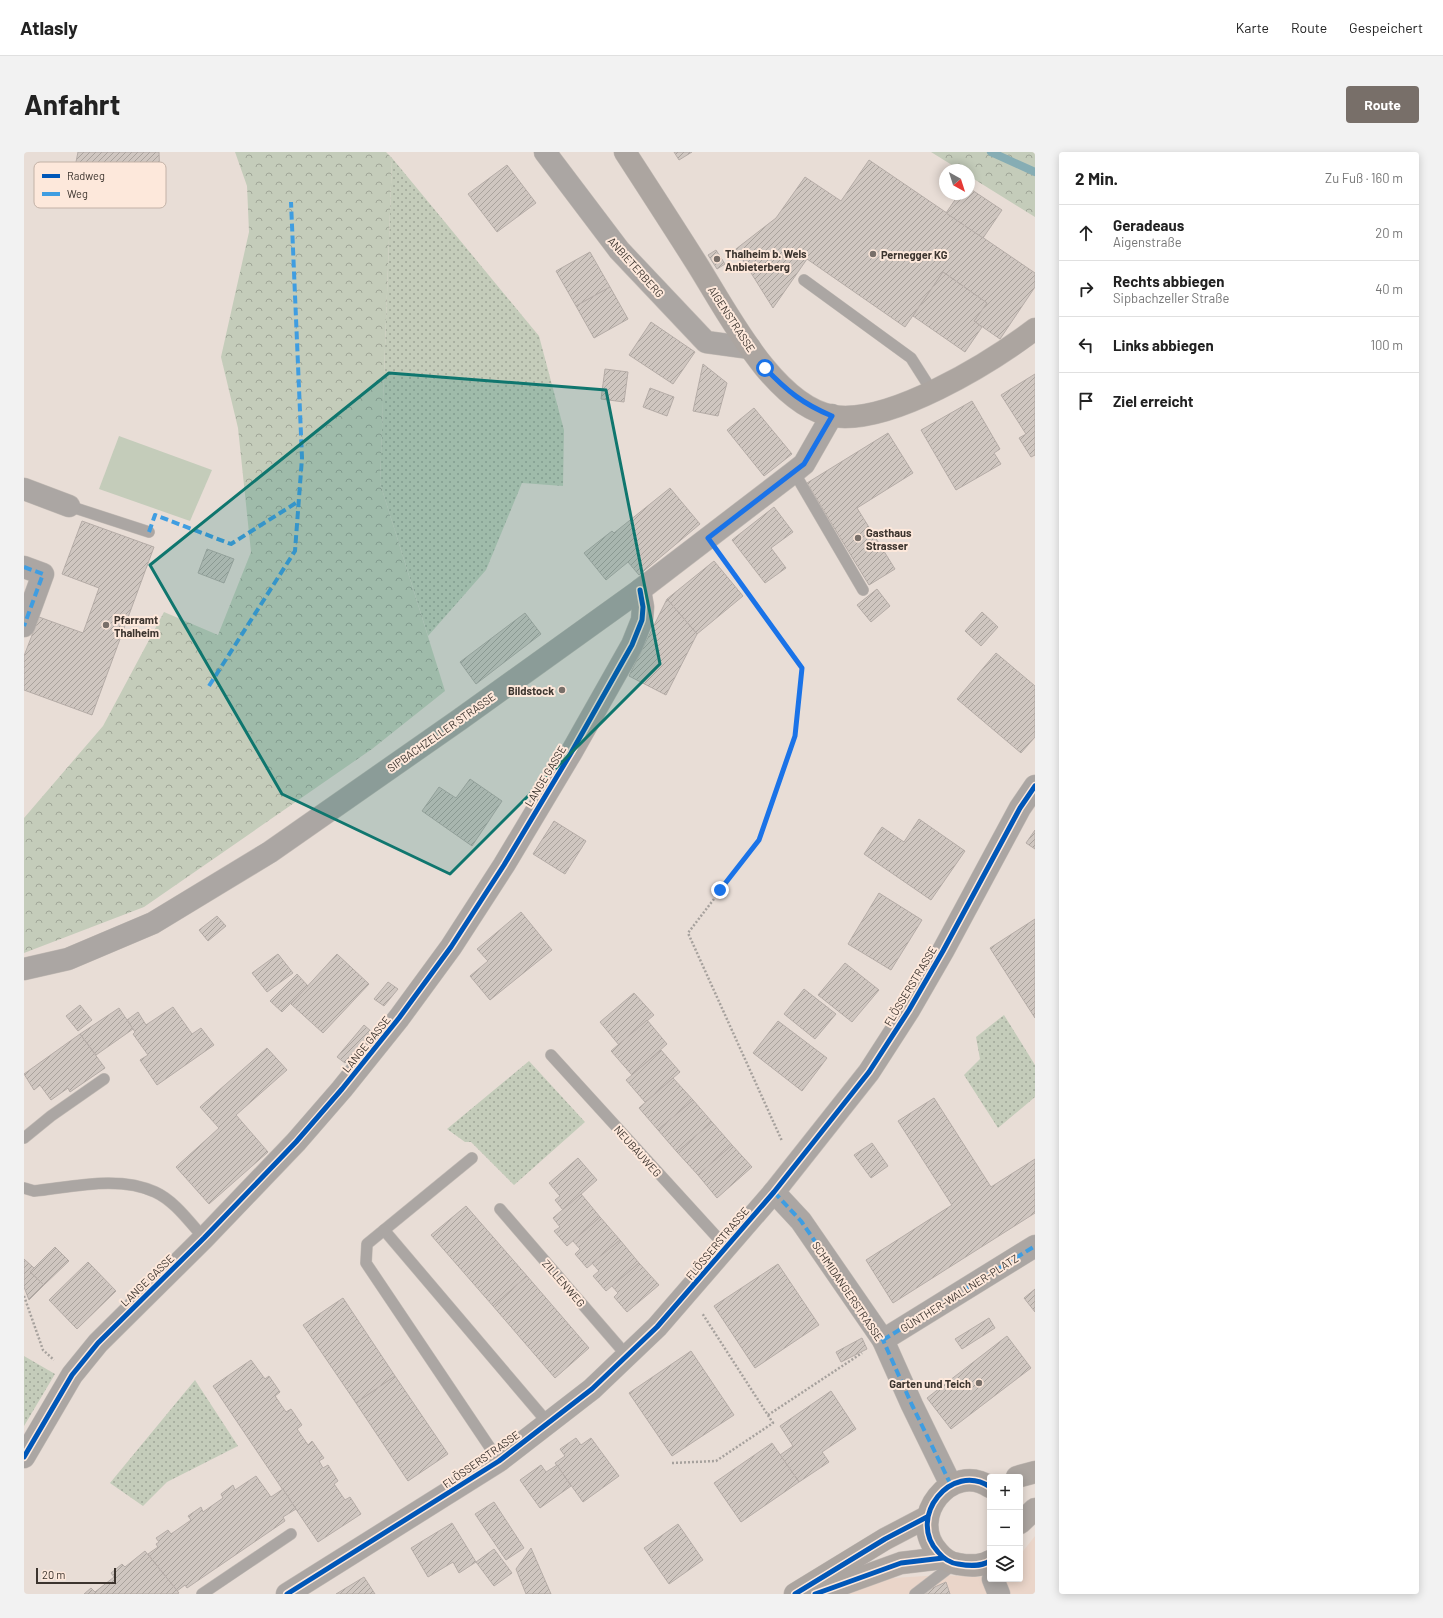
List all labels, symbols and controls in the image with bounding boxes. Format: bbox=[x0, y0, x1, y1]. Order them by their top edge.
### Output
text: Atlasly bbox=[20, 16, 78, 39]
text: Karte bbox=[1236, 19, 1269, 36]
text: Route bbox=[1291, 19, 1327, 36]
text: Gespeichert bbox=[1349, 19, 1423, 36]
button: Route bbox=[1346, 86, 1419, 123]
text: Anfahrt bbox=[24, 87, 120, 121]
legend bbox=[34, 162, 166, 208]
north arrow bbox=[939, 164, 975, 200]
text: 2 Min. bbox=[1075, 168, 1118, 188]
text: Radweg bbox=[67, 169, 105, 182]
text: Zu Fuß · 160 m bbox=[1325, 170, 1403, 186]
text: Weg bbox=[67, 187, 88, 200]
text: Geradeaus bbox=[1113, 216, 1184, 234]
icon: ahead bbox=[1075, 222, 1097, 244]
text: 20 m bbox=[1375, 225, 1403, 241]
street label: ANBIETERBERG bbox=[605, 234, 667, 300]
text: Aigenstraße bbox=[1113, 234, 1182, 250]
place label: Thalheim b. Wels Anbieterberg bbox=[725, 247, 807, 273]
place label: Pernegger KG bbox=[881, 248, 948, 261]
marker: Pernegger KG bbox=[868, 249, 878, 259]
marker: Thalheim b. Wels Anbieterberg bbox=[712, 254, 722, 264]
text: Rechts abbiegen bbox=[1113, 272, 1224, 290]
icon: right bbox=[1075, 278, 1097, 300]
text: 40 m bbox=[1375, 281, 1403, 297]
street label: AIGENSTRASSE bbox=[706, 284, 758, 355]
text: Sipbachzeller Straße bbox=[1113, 290, 1229, 306]
icon: left bbox=[1075, 334, 1097, 356]
text: Links abbiegen bbox=[1113, 336, 1214, 354]
text: 100 m bbox=[1370, 337, 1403, 353]
route start bbox=[756, 359, 774, 377]
icon: arrive bbox=[1075, 390, 1097, 412]
text: Ziel erreicht bbox=[1113, 392, 1194, 410]
place label: Gasthaus Strasser bbox=[866, 526, 912, 552]
marker: Gasthaus Strasser bbox=[853, 533, 863, 543]
place label: Pfarramt Thalheim bbox=[114, 613, 159, 639]
marker: Pfarramt Thalheim bbox=[101, 620, 111, 630]
place label: Bildstock bbox=[508, 684, 554, 697]
marker: Bildstock bbox=[557, 685, 567, 695]
street label: SIPBACHZELLER STRASSE bbox=[384, 689, 498, 774]
street label: LANGE GASSE bbox=[522, 743, 569, 809]
route end bbox=[711, 881, 729, 899]
street label: FLÖSSERSTRASSE bbox=[880, 943, 939, 1028]
street label: LANGE GASSE bbox=[339, 1013, 393, 1075]
street label: NEUBAUWEG bbox=[612, 1123, 664, 1179]
street label: FLÖSSERSTRASSE bbox=[682, 1203, 751, 1282]
street label: SCHMIDANGERSTRASSE bbox=[810, 1239, 886, 1343]
street label: GÜNTHER-WALLNER-PLATZ bbox=[897, 1250, 1020, 1335]
street label: LANGE GASSE bbox=[118, 1251, 177, 1309]
street label: ZILLENWEG bbox=[540, 1257, 588, 1309]
place label: Garten und Teich bbox=[889, 1377, 971, 1390]
marker: Garten und Teich bbox=[974, 1378, 984, 1388]
street label: FLÖSSERSTRASSE bbox=[439, 1427, 522, 1490]
map controls bbox=[987, 1474, 1023, 1582]
button: + bbox=[987, 1474, 1023, 1510]
button: − bbox=[987, 1510, 1023, 1546]
button: layers bbox=[987, 1546, 1023, 1582]
scale bar bbox=[36, 1566, 116, 1585]
text: 20 m bbox=[42, 1568, 65, 1581]

